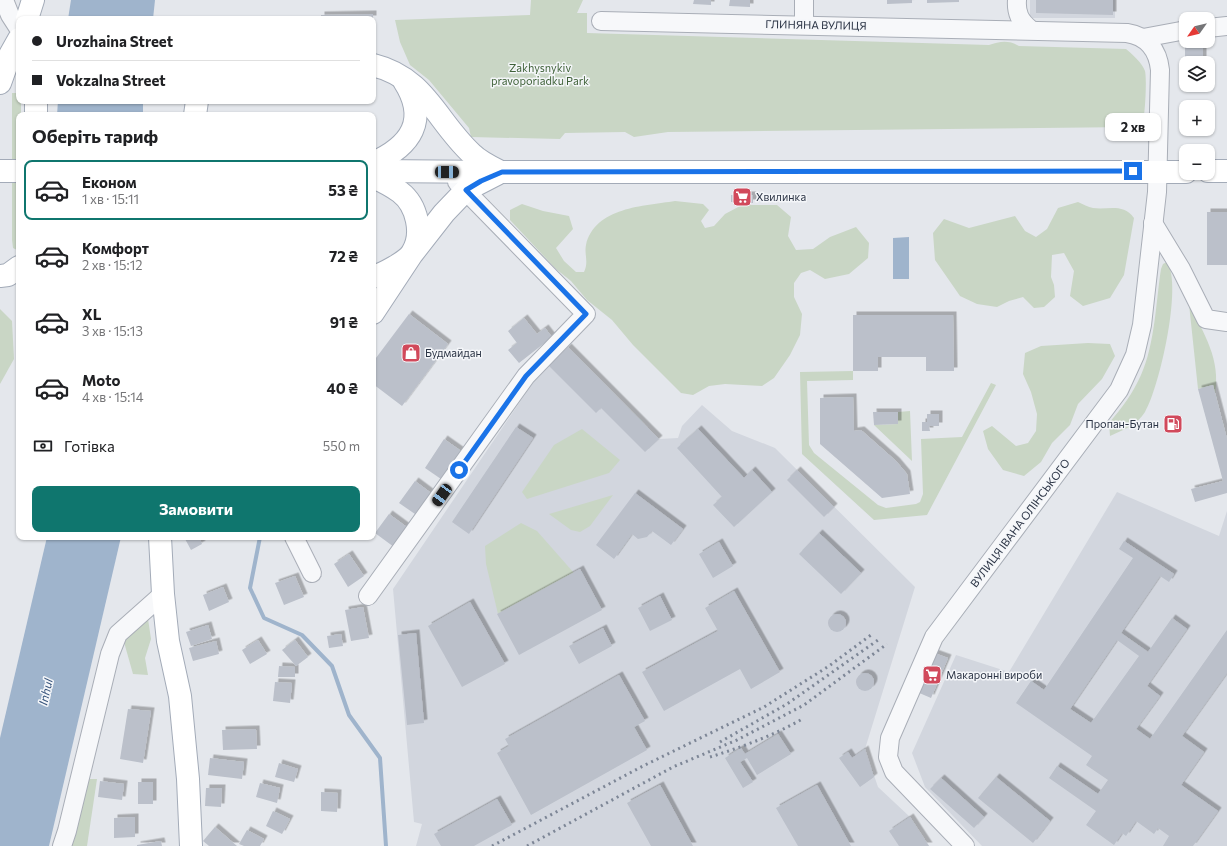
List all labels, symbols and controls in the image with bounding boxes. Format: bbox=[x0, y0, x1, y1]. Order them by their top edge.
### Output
north arrow bbox=[1179, 12, 1215, 48]
map controls bbox=[1179, 12, 1215, 180]
street label: ГЛИНЯНА ВУЛИЦЯ bbox=[765, 17, 867, 32]
text: Urozhaina Street bbox=[56, 32, 173, 50]
button: layers bbox=[1179, 56, 1215, 92]
park label: Zakhysnykiv pravoporiadku Park bbox=[491, 61, 589, 87]
text: Vokzalna Street bbox=[56, 71, 166, 89]
button: + bbox=[1179, 100, 1215, 136]
callout: 2 хв bbox=[1105, 113, 1161, 141]
text: 2 хв bbox=[1121, 119, 1145, 135]
text: Оберіть тариф bbox=[32, 125, 158, 147]
button: − bbox=[1179, 144, 1215, 180]
route end bbox=[1124, 162, 1142, 180]
car bbox=[435, 166, 459, 178]
icon: car bbox=[34, 172, 70, 208]
text: Економ bbox=[82, 173, 137, 191]
text: 53 ₴ bbox=[328, 181, 358, 199]
supermarket icon: Хвилинка bbox=[731, 186, 753, 208]
place label: Хвилинка bbox=[756, 190, 806, 203]
text: 1 хв · 15:11 bbox=[82, 191, 139, 207]
icon: car bbox=[34, 238, 70, 274]
text: Комфорт bbox=[82, 239, 149, 257]
text: 72 ₴ bbox=[329, 247, 358, 265]
text: 2 хв · 15:12 bbox=[82, 257, 142, 273]
icon: car bbox=[34, 304, 70, 340]
text: XL bbox=[82, 305, 101, 323]
text: 91 ₴ bbox=[330, 313, 358, 331]
text: 3 хв · 15:13 bbox=[82, 323, 143, 339]
shop icon: Будмайдан bbox=[400, 342, 422, 364]
place label: Будмайдан bbox=[425, 346, 482, 359]
icon: car bbox=[34, 370, 70, 406]
text: Moto bbox=[82, 371, 121, 389]
text: 40 ₴ bbox=[327, 379, 358, 397]
text: 4 хв · 15:14 bbox=[82, 389, 144, 405]
fuel station icon: Пропан-Бутан bbox=[1162, 413, 1184, 435]
place label: Пропан-Бутан bbox=[1085, 417, 1159, 430]
icon: cash bbox=[32, 435, 54, 457]
text: Готівка bbox=[64, 437, 115, 455]
text: 550 m bbox=[323, 438, 360, 454]
street label: ВУЛИЦЯ ІВАНА ОЛІНСЬКОГО bbox=[967, 456, 1072, 589]
route start bbox=[450, 461, 468, 479]
car bbox=[430, 482, 454, 508]
button: Замовити bbox=[32, 486, 360, 532]
supermarket icon: Макаронні вироби bbox=[921, 664, 943, 686]
place label: Макаронні вироби bbox=[946, 668, 1042, 681]
water label: Inhul bbox=[35, 676, 55, 706]

